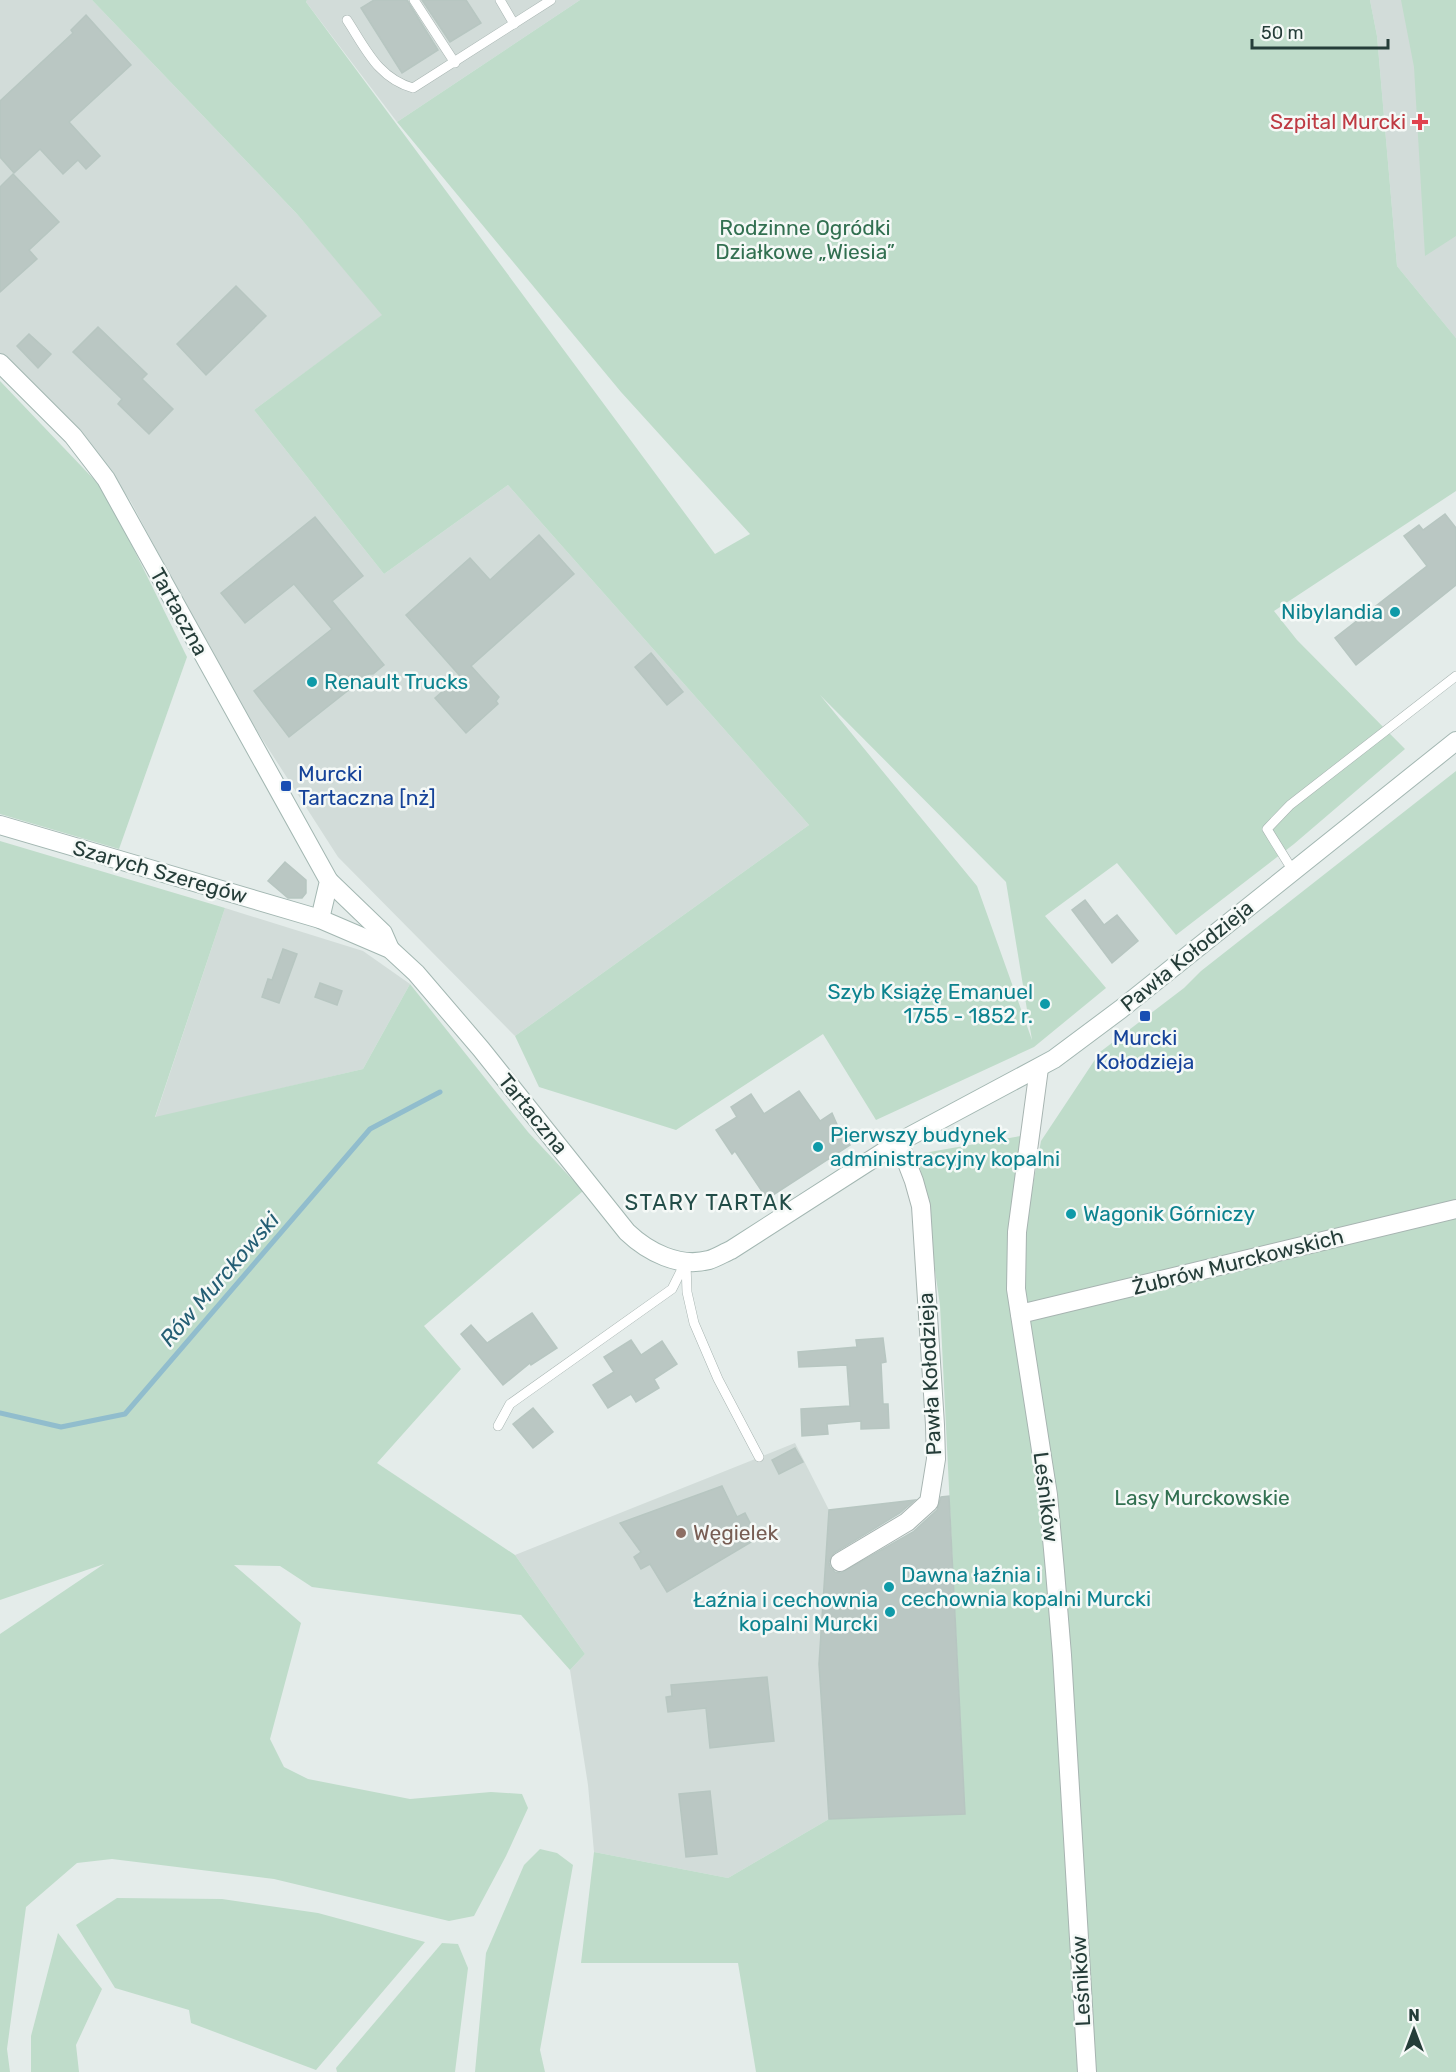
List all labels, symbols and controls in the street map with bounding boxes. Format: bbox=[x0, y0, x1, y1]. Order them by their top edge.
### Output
scale bar bbox=[1252, 12, 1388, 50]
text: 50 m bbox=[1261, 22, 1304, 44]
place label: Szpital Murcki bbox=[1270, 109, 1406, 134]
marker: Szpital Murcki bbox=[1411, 113, 1429, 131]
park label: Rodzinne Ogródki Działkowe „Wiesia” bbox=[715, 215, 895, 264]
street label: Tartaczna bbox=[145, 564, 214, 660]
place label: Nibylandia bbox=[1281, 599, 1383, 624]
marker: Nibylandia bbox=[1388, 605, 1402, 619]
place label: Renault Trucks bbox=[324, 669, 468, 694]
marker: Renault Trucks bbox=[305, 675, 319, 689]
place label: Murcki Tartaczna [nż] bbox=[298, 761, 435, 810]
marker: Murcki Tartaczna [nż] bbox=[279, 779, 293, 793]
street label: Szarych Szeregów bbox=[70, 835, 250, 908]
street label: Pawła Kołodzieja bbox=[1115, 895, 1258, 1017]
place label: Szyb Książę Emanuel 1755 - 1852 r. bbox=[828, 979, 1033, 1028]
marker: Szyb Książę Emanuel 1755 - 1852 r. bbox=[1038, 997, 1052, 1011]
marker: Murcki Kołodzieja bbox=[1138, 1009, 1152, 1023]
place label: Murcki Kołodzieja bbox=[1096, 1025, 1194, 1074]
street label: Tartaczna bbox=[493, 1068, 573, 1159]
place label: Pierwszy budynek administracyjny kopalni bbox=[830, 1122, 1060, 1171]
marker: Pierwszy budynek administracyjny kopalni bbox=[811, 1140, 825, 1154]
district label: STARY TARTAK bbox=[625, 1189, 793, 1216]
place label: Wagonik Górniczy bbox=[1083, 1201, 1256, 1226]
water label: Rów Murckowski bbox=[154, 1206, 285, 1352]
marker: Wagonik Górniczy bbox=[1064, 1207, 1078, 1221]
street label: Żubrów Murckowskich bbox=[1130, 1223, 1346, 1300]
street label: Pawła Kołodzieja bbox=[913, 1292, 946, 1456]
street label: Leśników bbox=[1029, 1450, 1064, 1544]
park label: Lasy Murckowskie bbox=[1114, 1485, 1290, 1510]
place label: Węgielek bbox=[693, 1520, 778, 1545]
marker: Węgielek bbox=[674, 1526, 688, 1540]
place label: Dawna łaźnia i cechownia kopalni Murcki bbox=[901, 1562, 1151, 1611]
marker: Dawna łaźnia i cechownia kopalni Murcki bbox=[882, 1580, 896, 1594]
place label: Łaźnia i cechownia kopalni Murcki bbox=[693, 1587, 878, 1636]
marker: Łaźnia i cechownia kopalni Murcki bbox=[883, 1605, 897, 1619]
street label: Leśników bbox=[1066, 1935, 1095, 2027]
north arrow bbox=[1384, 2000, 1444, 2060]
text: N bbox=[1408, 2006, 1420, 2025]

